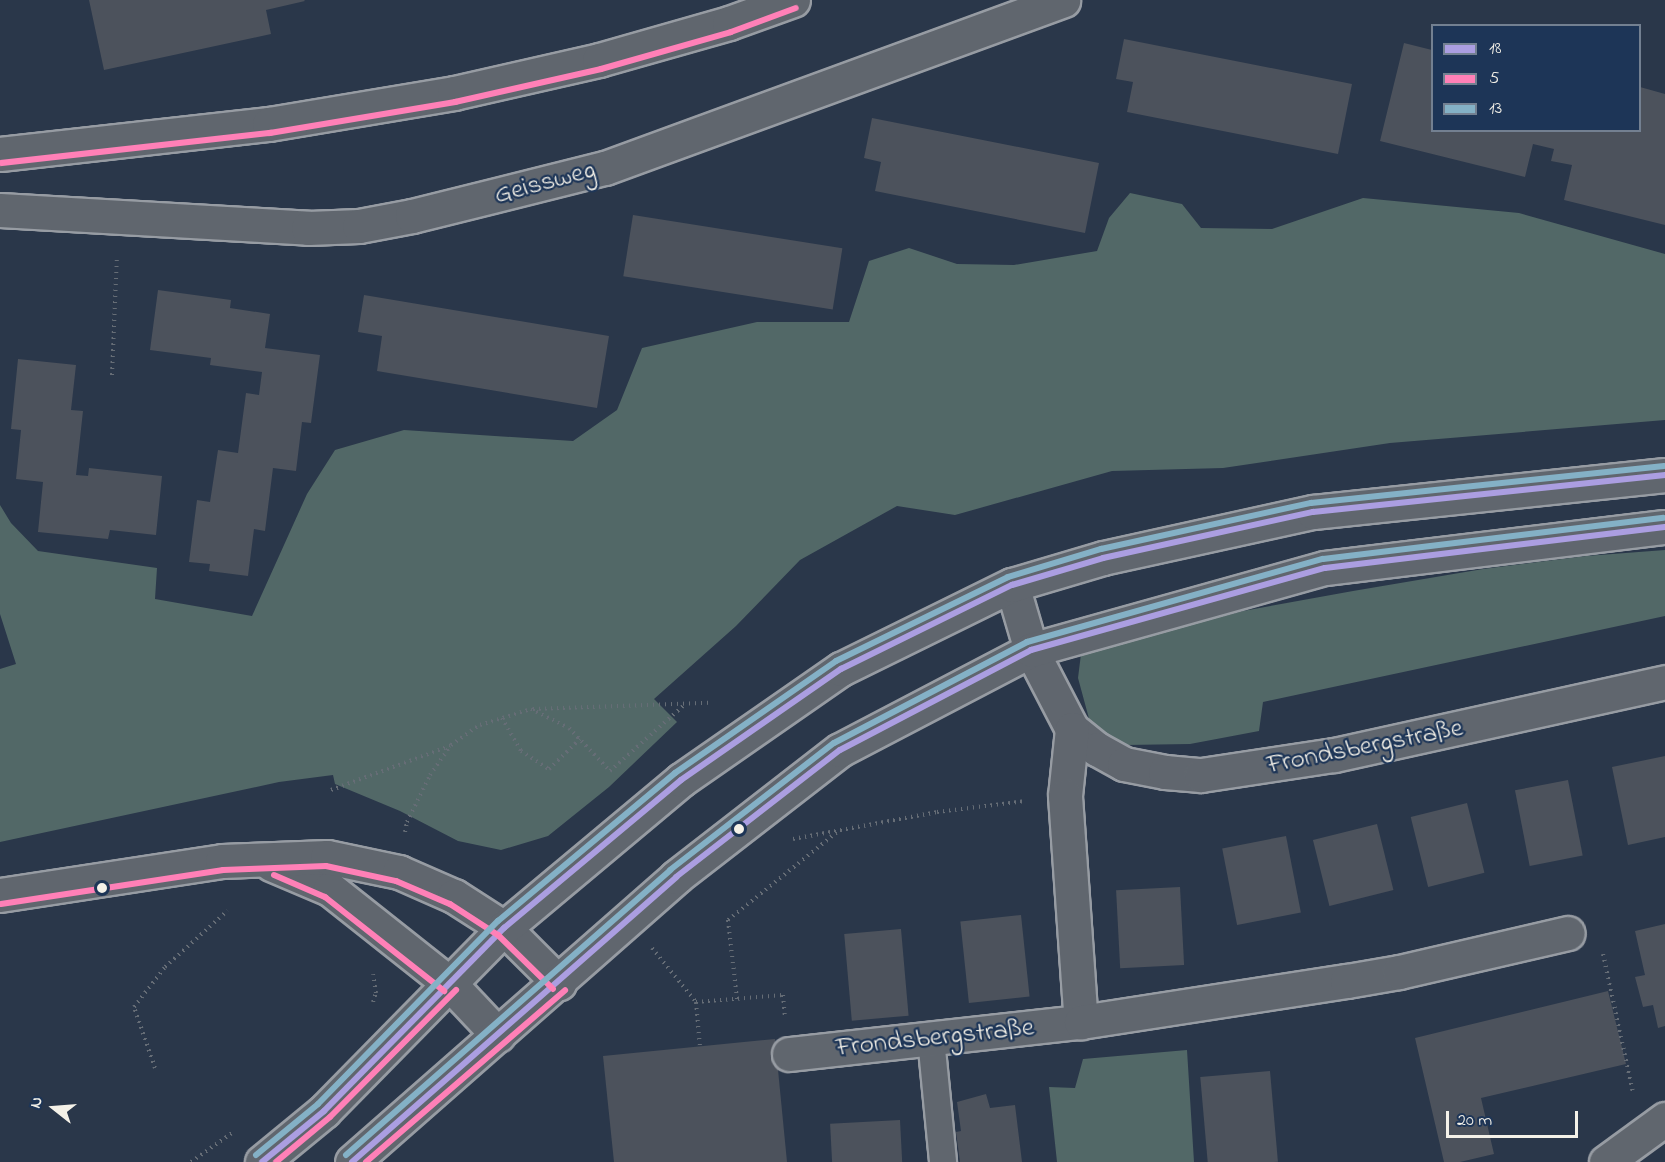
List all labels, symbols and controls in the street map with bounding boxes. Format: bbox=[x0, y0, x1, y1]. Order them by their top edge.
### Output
legend bbox=[1431, 24, 1641, 132]
text: 18 bbox=[1489, 36, 1501, 62]
text: 5 bbox=[1489, 66, 1499, 92]
text: 13 bbox=[1489, 96, 1502, 122]
street label: Geissweg bbox=[491, 154, 599, 212]
street label: Frondsbergstraße bbox=[1264, 712, 1466, 782]
unlabelled marker bbox=[733, 823, 745, 835]
unlabelled marker bbox=[96, 882, 108, 894]
street label: Frondsbergstraße bbox=[834, 1011, 1036, 1065]
north arrow bbox=[24, 1078, 84, 1138]
text: N bbox=[24, 1094, 50, 1111]
scale bar bbox=[1449, 1099, 1581, 1137]
text: 20 m bbox=[1457, 1108, 1492, 1134]

